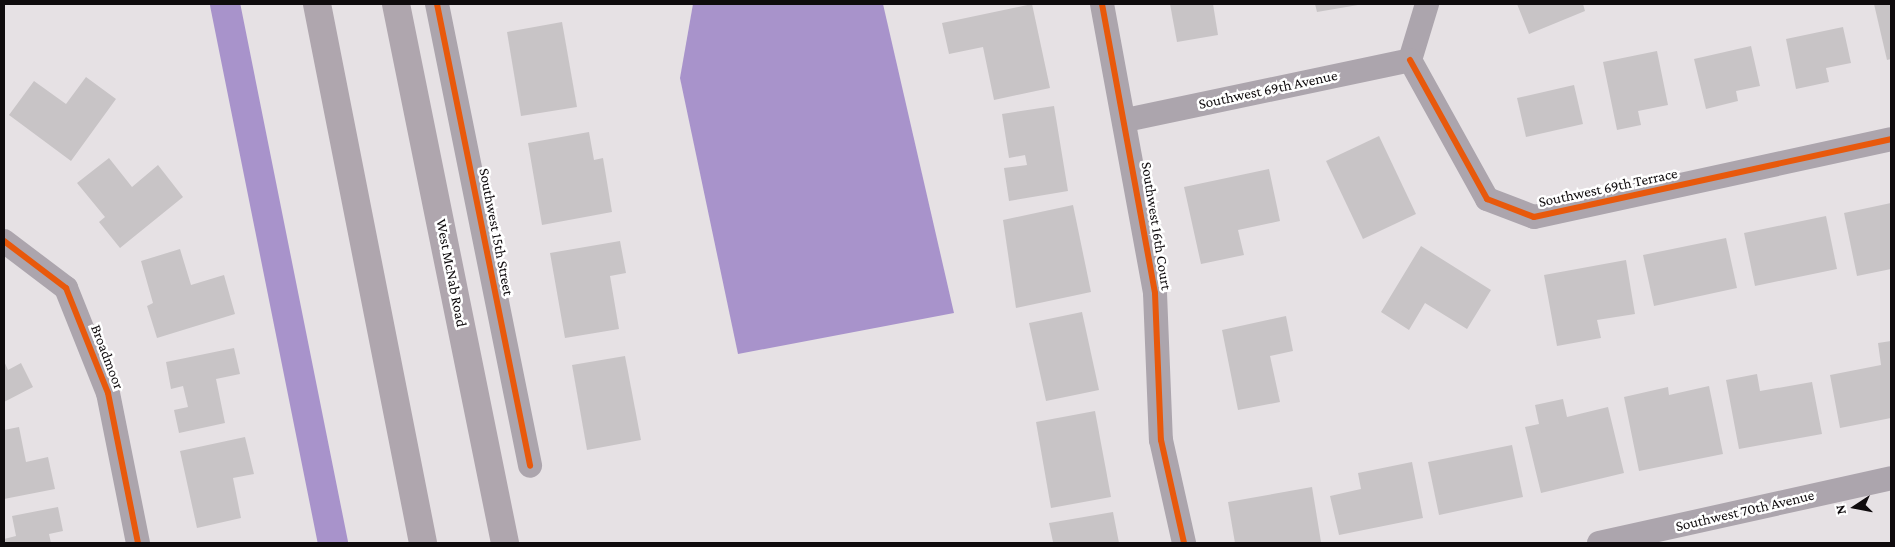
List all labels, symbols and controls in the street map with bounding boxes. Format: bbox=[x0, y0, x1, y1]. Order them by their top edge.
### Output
street label: Southwest 69th Avenue bbox=[1197, 66, 1339, 114]
street label: Southwest 16th Court bbox=[1137, 161, 1175, 291]
street label: Southwest 69th Terrace bbox=[1537, 164, 1679, 212]
street label: Southwest 15th Street bbox=[475, 167, 517, 297]
street label: West McNab Road bbox=[432, 217, 470, 329]
street label: Broadmoor bbox=[86, 322, 128, 392]
north arrow bbox=[1830, 482, 1880, 532]
street label: Southwest 70th Avenue bbox=[1674, 486, 1816, 536]
text: N bbox=[1832, 504, 1849, 516]

